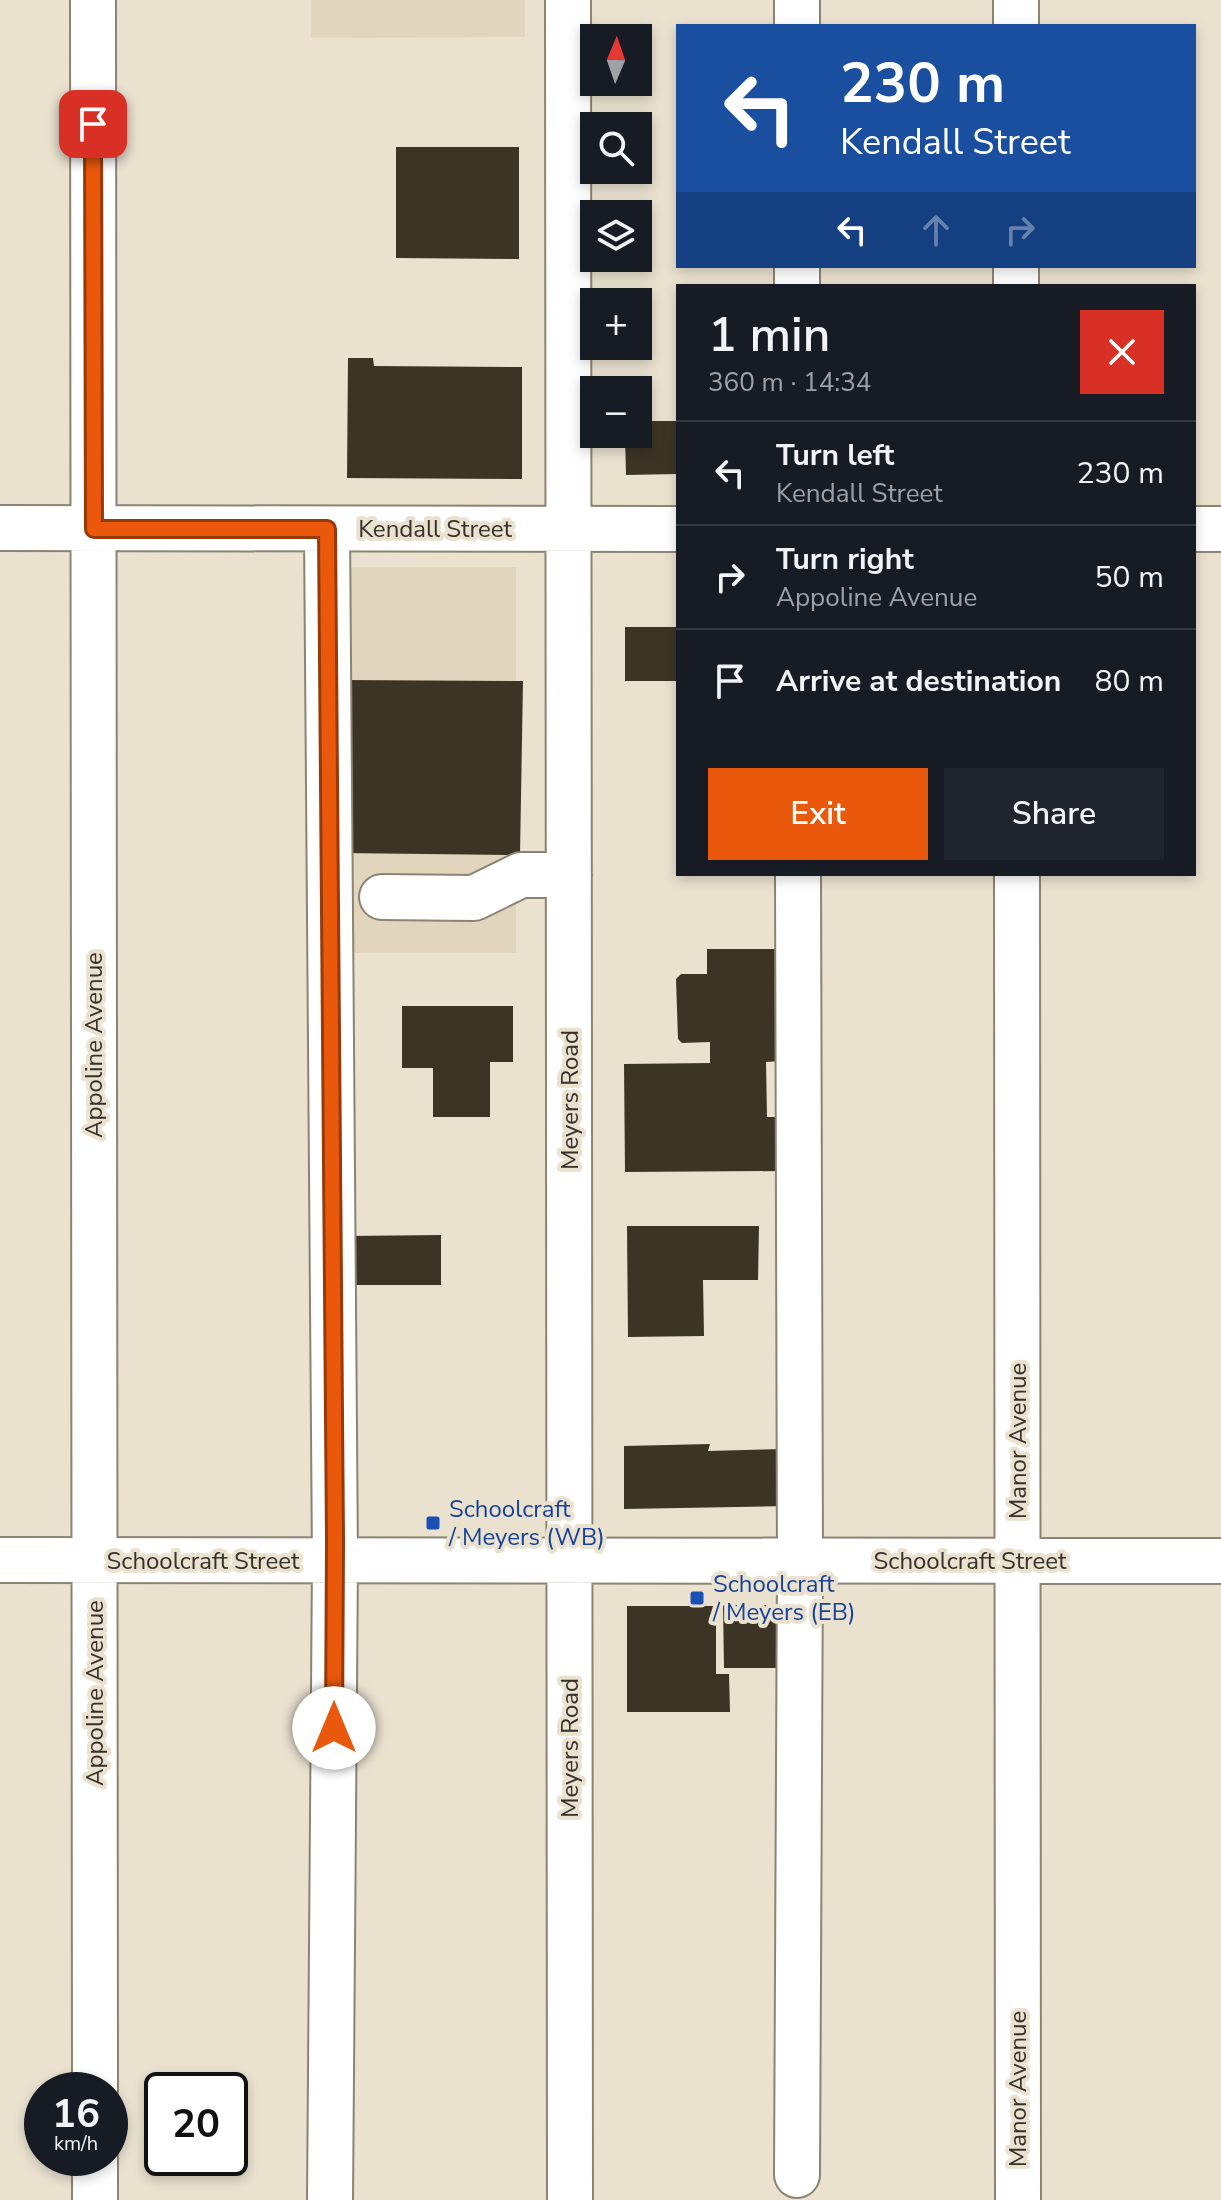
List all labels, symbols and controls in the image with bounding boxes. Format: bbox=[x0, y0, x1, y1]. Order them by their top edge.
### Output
north arrow bbox=[580, 24, 652, 96]
map controls bbox=[580, 24, 652, 448]
text: 230 m bbox=[840, 45, 1005, 122]
icon: left bbox=[708, 56, 812, 160]
pin bbox=[59, 90, 127, 158]
icon: arrive bbox=[71, 102, 115, 146]
button: search bbox=[580, 112, 652, 184]
text: Kendall Street bbox=[840, 118, 1071, 167]
button: layers bbox=[580, 200, 652, 272]
icon: left bbox=[830, 208, 874, 252]
icon: ahead bbox=[914, 208, 958, 252]
icon: right bbox=[998, 208, 1042, 252]
button: + bbox=[580, 288, 652, 360]
text: 1 min bbox=[708, 302, 830, 368]
button: close bbox=[1080, 310, 1164, 394]
text: 360 m · 14:34 bbox=[708, 365, 871, 400]
button: − bbox=[580, 376, 652, 448]
text: Turn left bbox=[776, 435, 894, 476]
icon: left bbox=[708, 451, 752, 495]
text: 230 m bbox=[1077, 453, 1164, 494]
text: Kendall Street bbox=[776, 476, 943, 511]
street label: Kendall Street bbox=[358, 513, 512, 545]
text: Turn right bbox=[776, 539, 914, 580]
icon: right bbox=[708, 555, 752, 599]
text: 50 m bbox=[1095, 557, 1164, 598]
text: Appoline Avenue bbox=[776, 580, 977, 615]
icon: arrive bbox=[708, 659, 752, 703]
text: Arrive at destination bbox=[776, 661, 1061, 702]
text: 80 m bbox=[1095, 661, 1164, 702]
button: Exit bbox=[708, 768, 928, 860]
button: Share bbox=[944, 768, 1164, 860]
street label: Appoline Avenue bbox=[78, 952, 110, 1138]
street label: Meyers Road bbox=[554, 1030, 586, 1170]
street label: Manor Avenue bbox=[1002, 1363, 1034, 1519]
place label: Schoolcraft / Meyers (WB) bbox=[448, 1493, 605, 1553]
marker: Schoolcraft / Meyers (WB) bbox=[424, 1514, 442, 1532]
street label: Schoolcraft Street bbox=[107, 1545, 300, 1577]
street label: Schoolcraft Street bbox=[874, 1545, 1067, 1577]
place label: Schoolcraft / Meyers (EB) bbox=[712, 1568, 856, 1628]
marker: Schoolcraft / Meyers (EB) bbox=[688, 1589, 706, 1607]
street label: Appoline Avenue bbox=[79, 1600, 111, 1786]
street label: Meyers Road bbox=[554, 1678, 586, 1818]
position arrow bbox=[292, 1686, 376, 1770]
street label: Manor Avenue bbox=[1002, 2011, 1034, 2167]
speed limit sign: 20 bbox=[144, 2072, 248, 2176]
text: 16 bbox=[52, 2087, 100, 2141]
text: km/h bbox=[54, 2130, 98, 2157]

